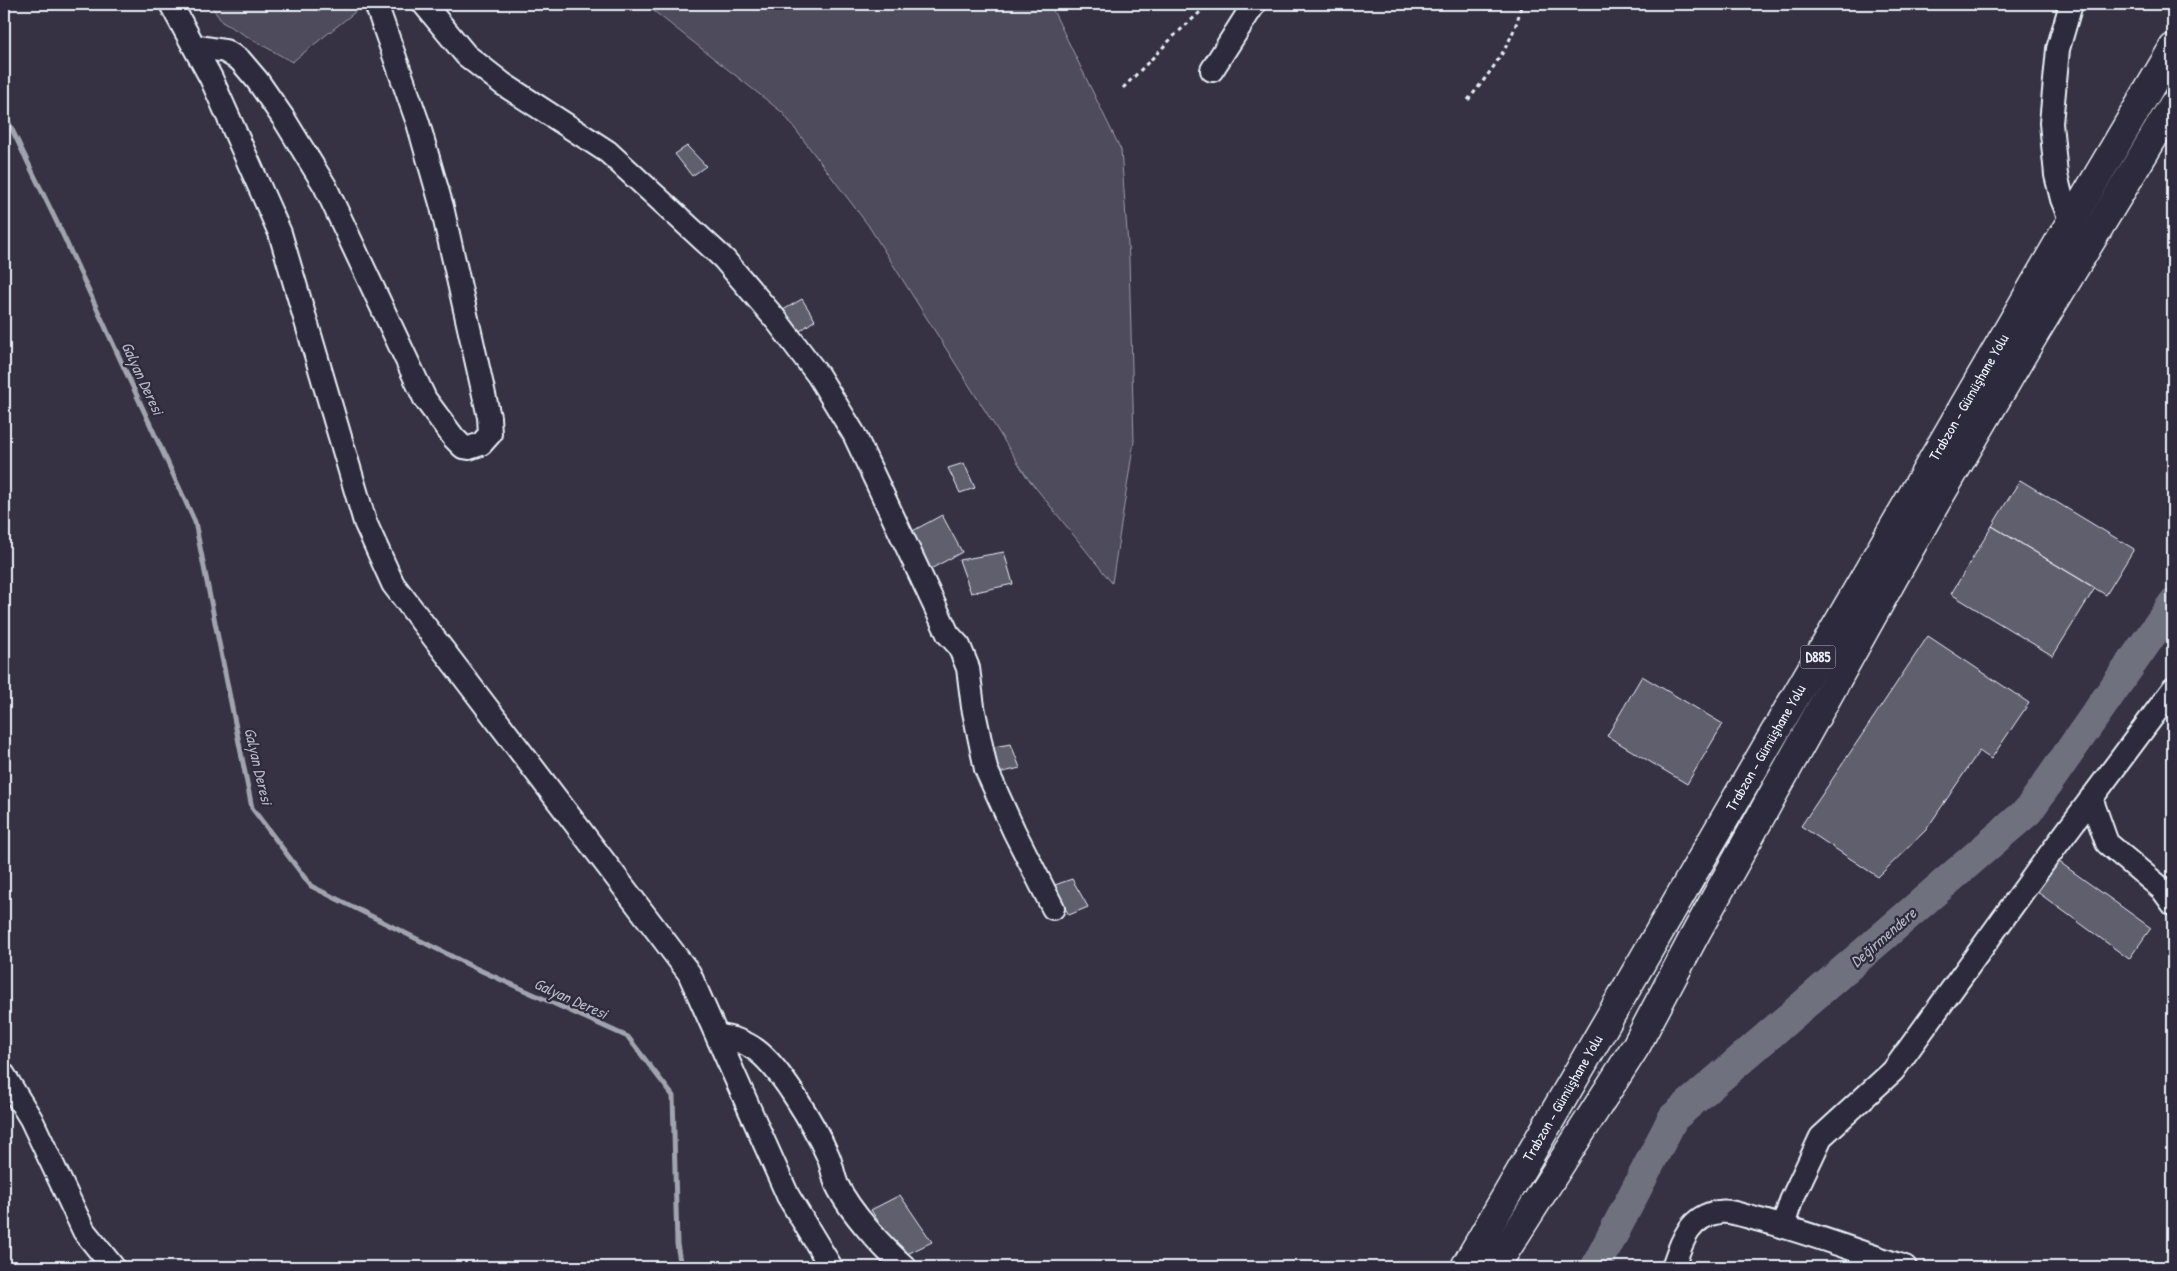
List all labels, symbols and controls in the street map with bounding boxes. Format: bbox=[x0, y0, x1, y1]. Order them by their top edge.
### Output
street label: Trabzon - Gümüşhane Yolu bbox=[1923, 330, 2013, 464]
water label: Galyan Deresi bbox=[116, 338, 170, 419]
road number: D885 bbox=[1800, 646, 1836, 669]
street label: Trabzon - Gümüşhane Yolu bbox=[1720, 680, 1810, 815]
water label: Galyan Deresi bbox=[239, 725, 279, 808]
water label: Değirmendere bbox=[1845, 902, 1921, 972]
water label: Galyan Deresi bbox=[531, 972, 613, 1025]
street label: Trabzon - Gümüşhane Yolu bbox=[1517, 1031, 1607, 1165]

